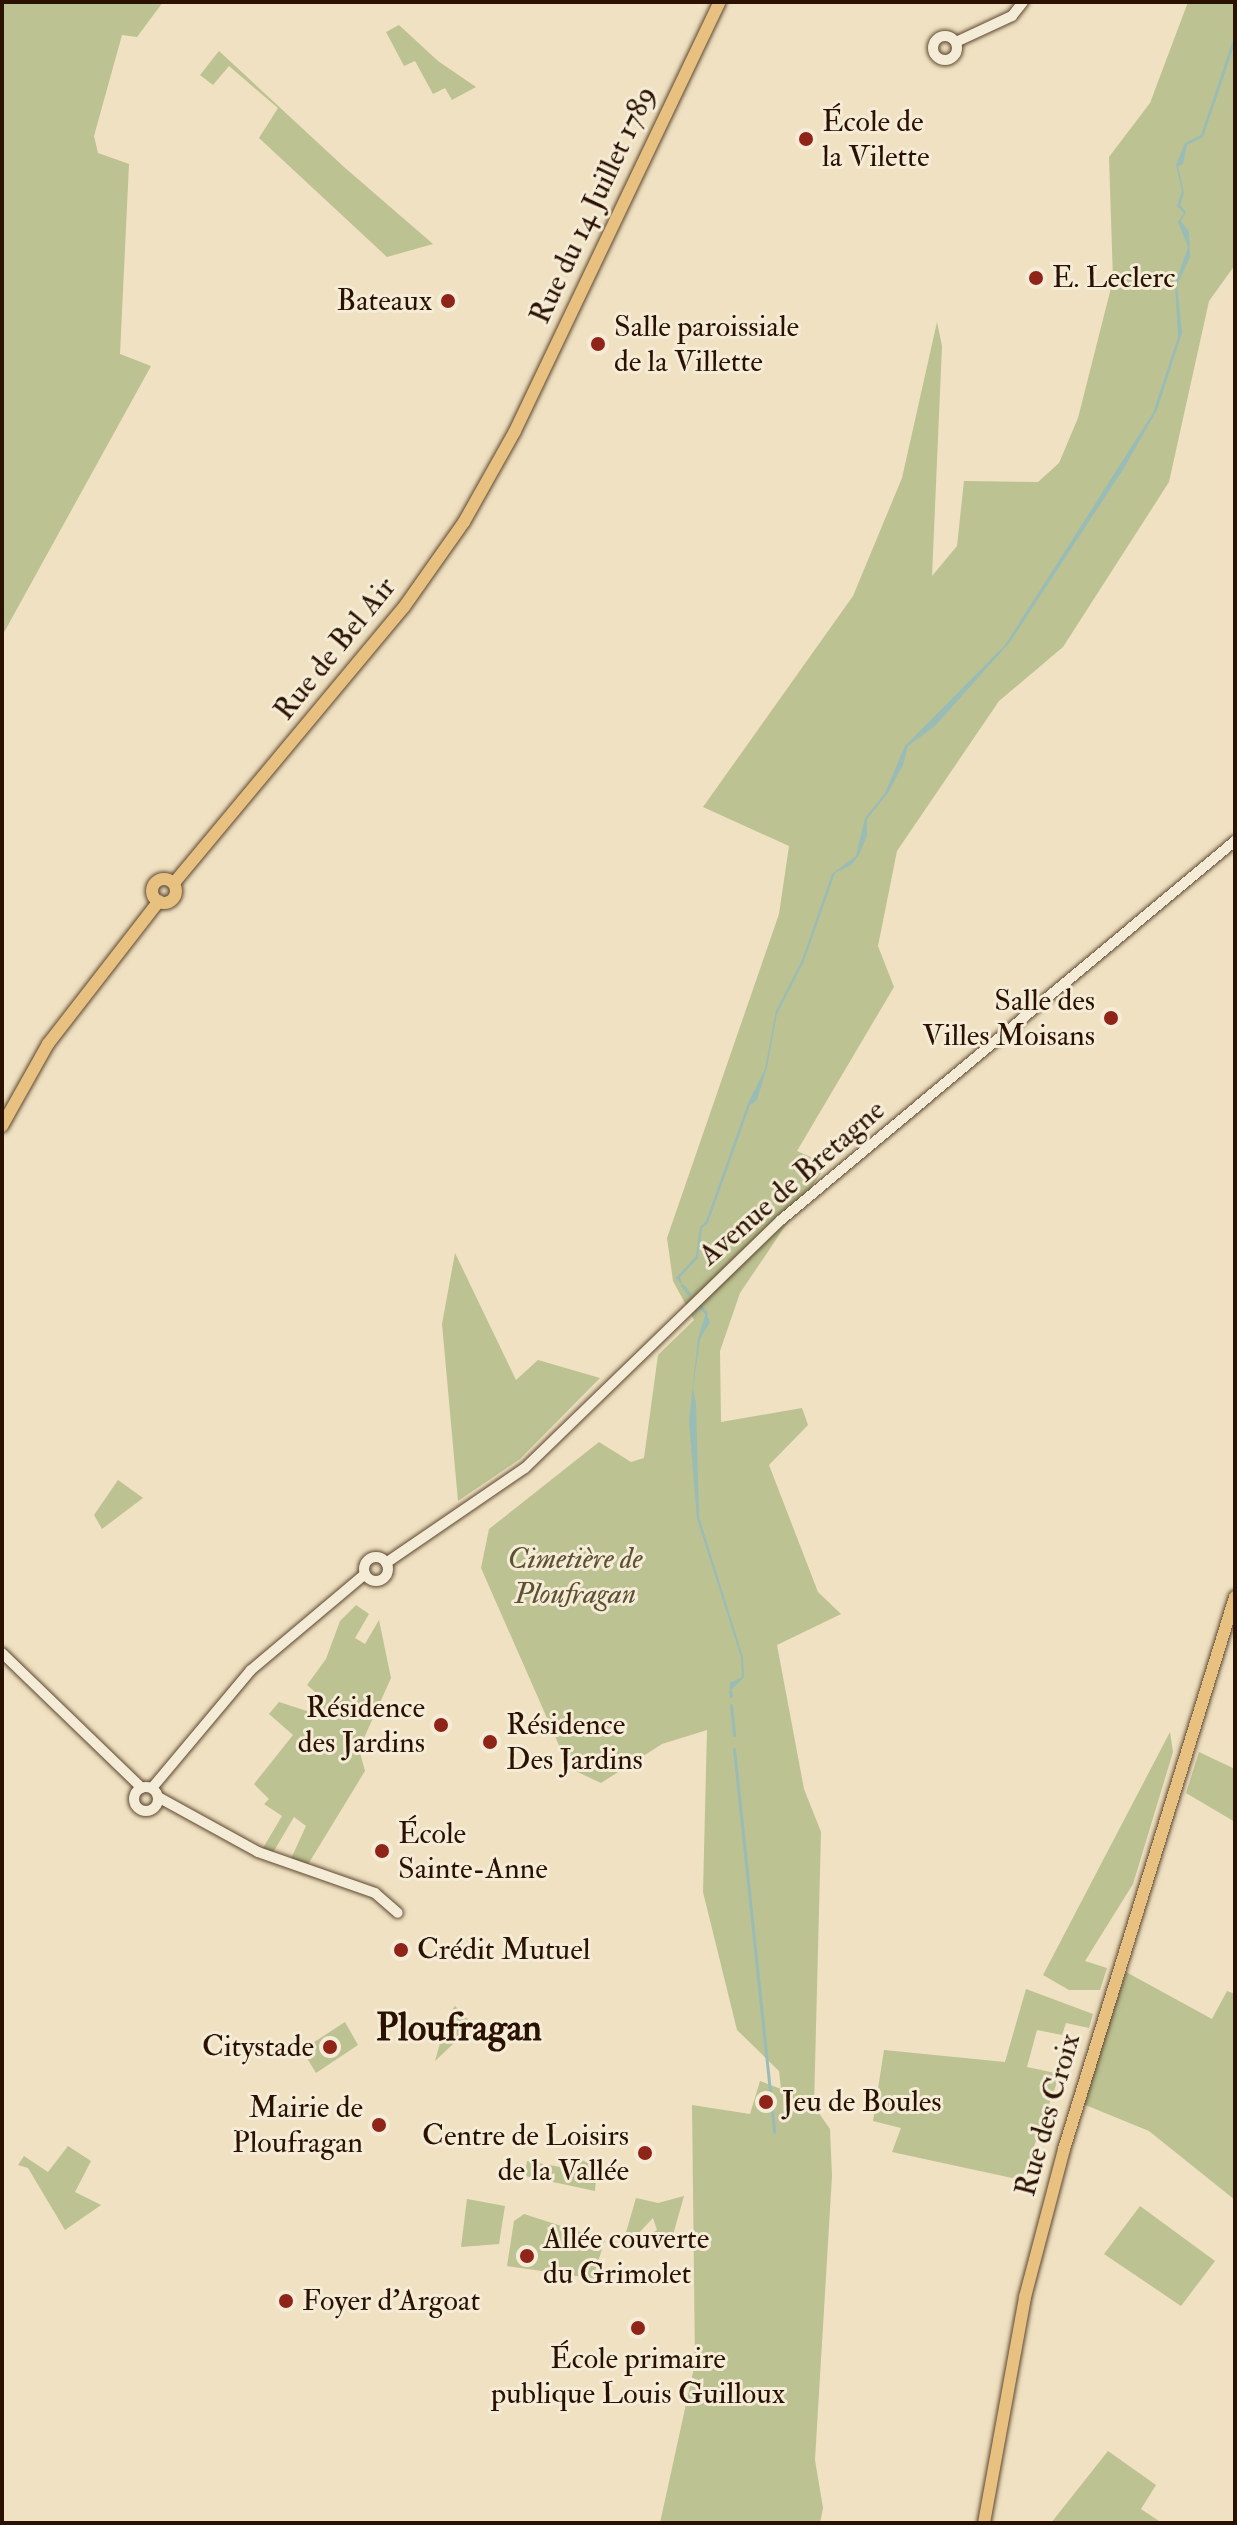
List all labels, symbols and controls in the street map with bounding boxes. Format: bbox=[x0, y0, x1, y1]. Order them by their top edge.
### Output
street label: Rue du 14 Juillet 1789 bbox=[522, 80, 664, 330]
place label: École de la Vilette bbox=[822, 104, 930, 174]
marker: École de la Vilette bbox=[797, 130, 815, 148]
place label: E. Leclerc bbox=[1052, 260, 1175, 296]
marker: E. Leclerc bbox=[1027, 269, 1045, 287]
place label: Bateaux bbox=[337, 283, 432, 319]
marker: Bateaux bbox=[439, 292, 457, 310]
place label: Salle paroissiale de la Villette bbox=[614, 309, 799, 380]
marker: Salle paroissiale de la Villette bbox=[589, 335, 607, 353]
street label: Rue de Bel Air bbox=[266, 570, 404, 728]
place label: Salle des Villes Moisans bbox=[922, 983, 1095, 1054]
marker: Salle des Villes Moisans bbox=[1102, 1009, 1120, 1027]
street label: Avenue de Bretagne bbox=[692, 1092, 892, 1274]
park label: Cimetière de Ploufragan bbox=[508, 1541, 642, 1612]
place label: Résidence des Jardins bbox=[298, 1690, 425, 1760]
place label: Résidence Des Jardins bbox=[506, 1707, 643, 1778]
marker: Résidence des Jardins bbox=[432, 1716, 450, 1734]
marker: Résidence Des Jardins bbox=[481, 1733, 499, 1751]
place label: École Sainte-Anne bbox=[398, 1816, 548, 1886]
marker: École Sainte-Anne bbox=[373, 1842, 391, 1860]
place label: Crédit Mutuel bbox=[417, 1932, 590, 1968]
marker: Crédit Mutuel bbox=[392, 1941, 410, 1959]
district label: Ploufragan bbox=[376, 2006, 542, 2052]
place label: Citystade bbox=[202, 2029, 314, 2065]
street label: Rue des Croix bbox=[1008, 2029, 1088, 2201]
marker: Citystade bbox=[321, 2038, 339, 2056]
place label: Jeu de Boules bbox=[782, 2084, 942, 2120]
place label: Mairie de Ploufragan bbox=[232, 2090, 363, 2160]
marker: Jeu de Boules bbox=[757, 2093, 775, 2111]
marker: Mairie de Ploufragan bbox=[370, 2116, 388, 2134]
place label: Centre de Loisirs de la Vallée bbox=[422, 2118, 629, 2188]
marker: Centre de Loisirs de la Vallée bbox=[636, 2144, 654, 2162]
place label: Allée couverte du Grimolet bbox=[543, 2221, 709, 2292]
marker: Allée couverte du Grimolet bbox=[518, 2247, 536, 2265]
place label: Foyer d'Argoat bbox=[302, 2283, 480, 2319]
marker: Foyer d'Argoat bbox=[277, 2292, 295, 2310]
marker: École primaire publique Louis Guilloux bbox=[629, 2319, 647, 2337]
place label: École primaire publique Louis Guilloux bbox=[491, 2341, 785, 2412]

